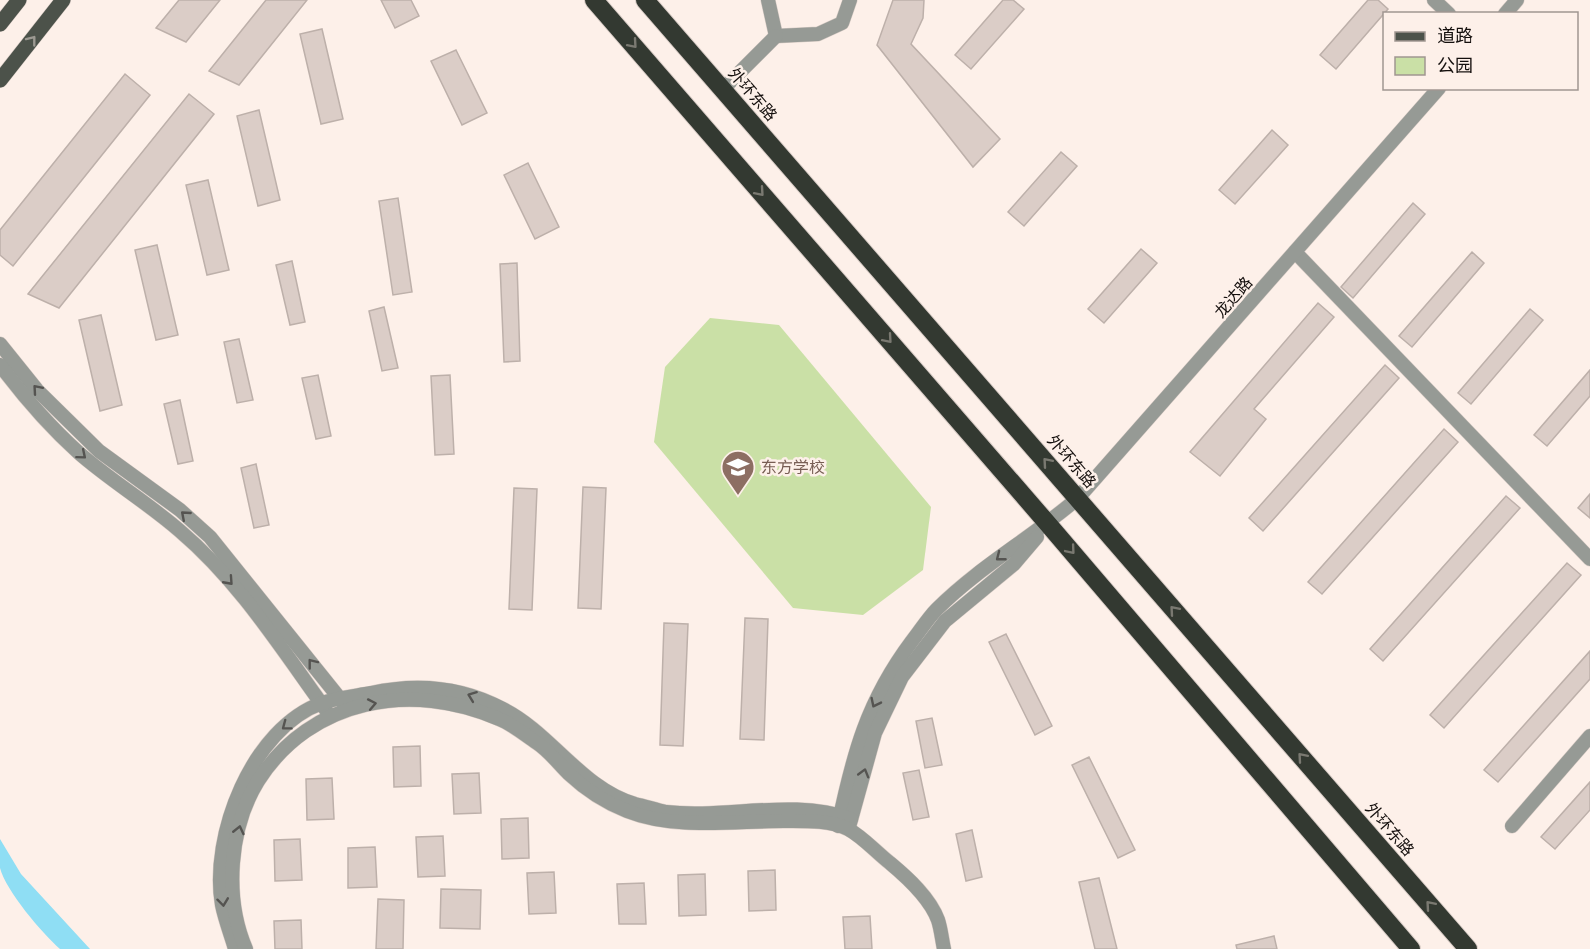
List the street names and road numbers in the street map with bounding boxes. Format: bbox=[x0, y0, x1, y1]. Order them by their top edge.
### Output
street label: 外环东路 bbox=[724, 63, 782, 125]
street label: 龙达路 bbox=[1209, 272, 1257, 322]
street label: 外环东路 bbox=[1043, 430, 1101, 492]
street label: 外环东路 bbox=[1361, 798, 1419, 860]

